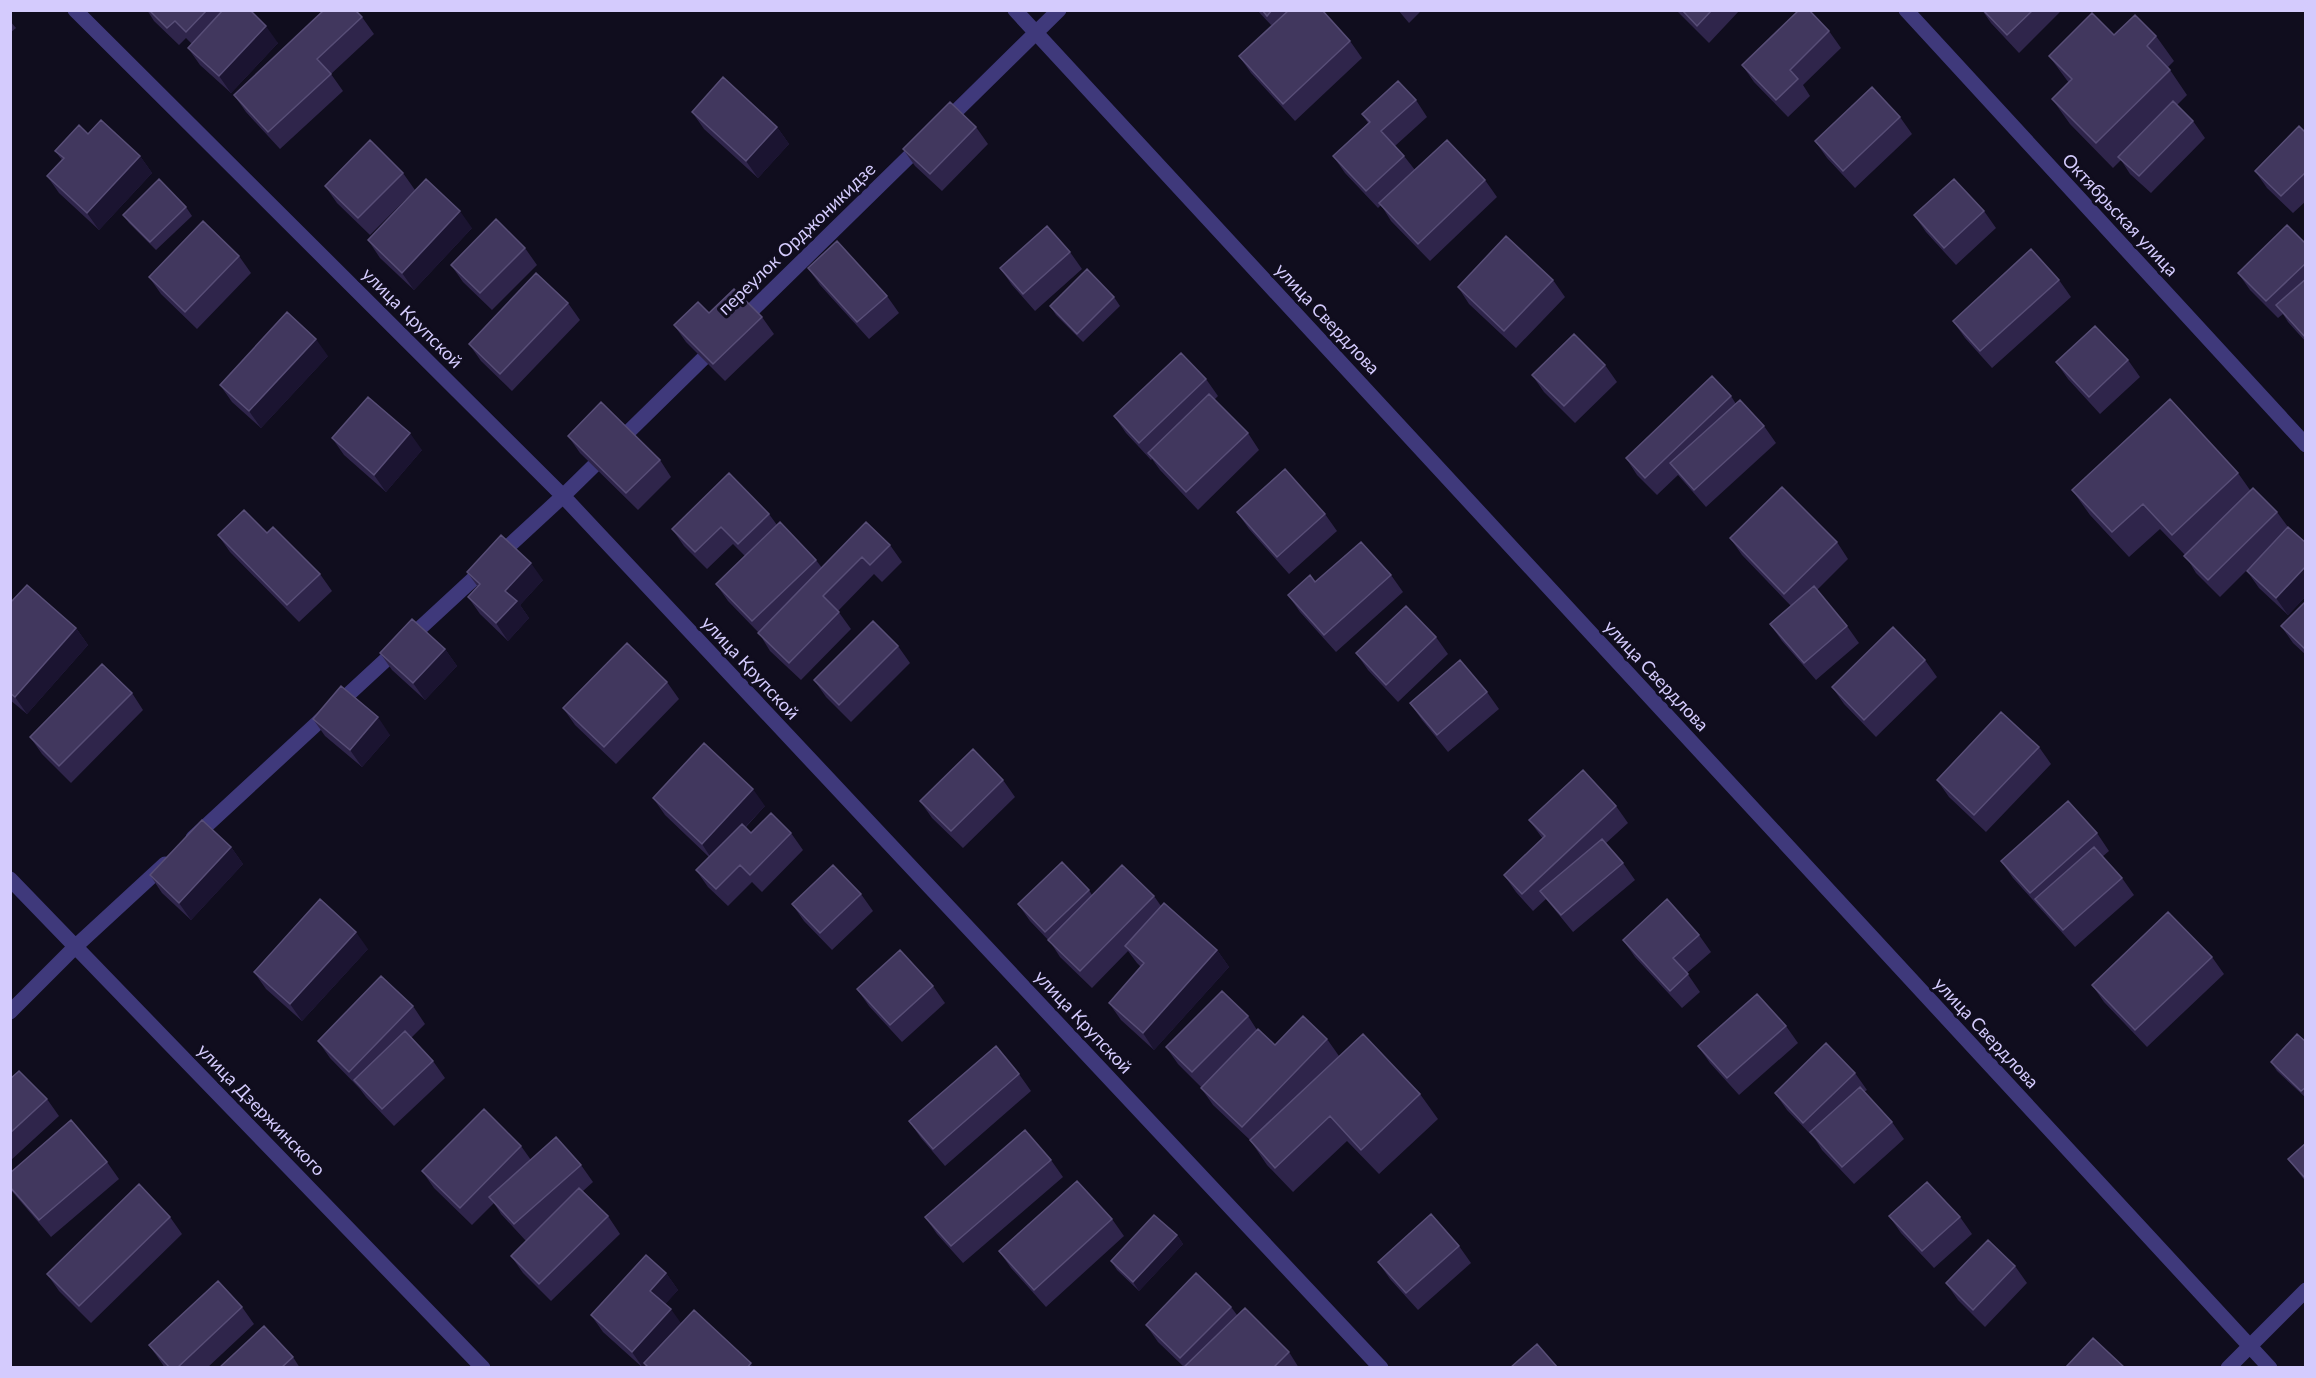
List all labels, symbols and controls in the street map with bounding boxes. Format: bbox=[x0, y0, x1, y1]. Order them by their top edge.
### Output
street label: Октябрьская улица bbox=[2058, 148, 2183, 280]
street label: переулок Орджоникидзе bbox=[713, 157, 880, 319]
street label: улица Свердлова bbox=[1271, 258, 1385, 378]
street label: улица Крупской bbox=[358, 262, 468, 372]
street label: улица Крупской bbox=[697, 611, 804, 723]
street label: улица Свердлова bbox=[1600, 615, 1714, 735]
street label: улица Крупской bbox=[1030, 965, 1137, 1077]
street label: улица Свердлова bbox=[1930, 972, 2044, 1092]
street label: улица Дзержинского bbox=[193, 1039, 330, 1180]

